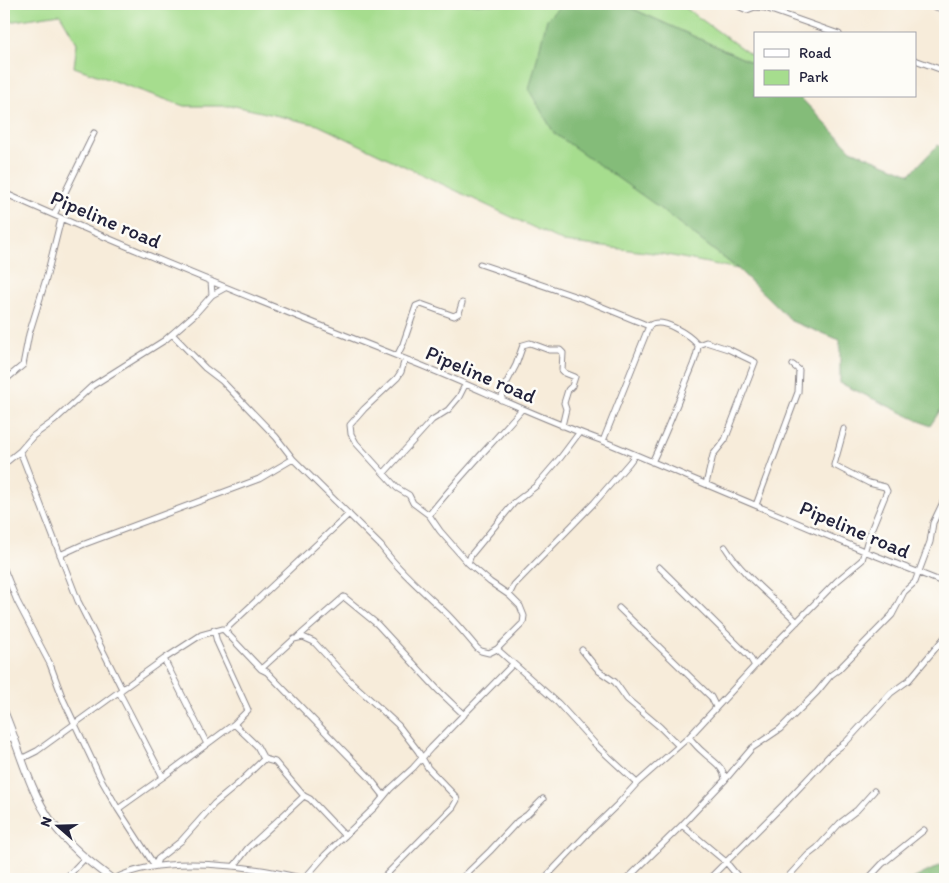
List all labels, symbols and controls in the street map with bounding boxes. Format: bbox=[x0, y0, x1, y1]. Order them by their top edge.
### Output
legend bbox=[754, 32, 916, 98]
text: Road bbox=[799, 44, 832, 62]
text: Park bbox=[799, 68, 829, 86]
street label: Pipeline road bbox=[47, 185, 165, 253]
street label: Pipeline road bbox=[422, 340, 540, 408]
street label: Pipeline road bbox=[796, 495, 914, 563]
north arrow bbox=[32, 800, 82, 850]
text: N bbox=[37, 814, 56, 829]

